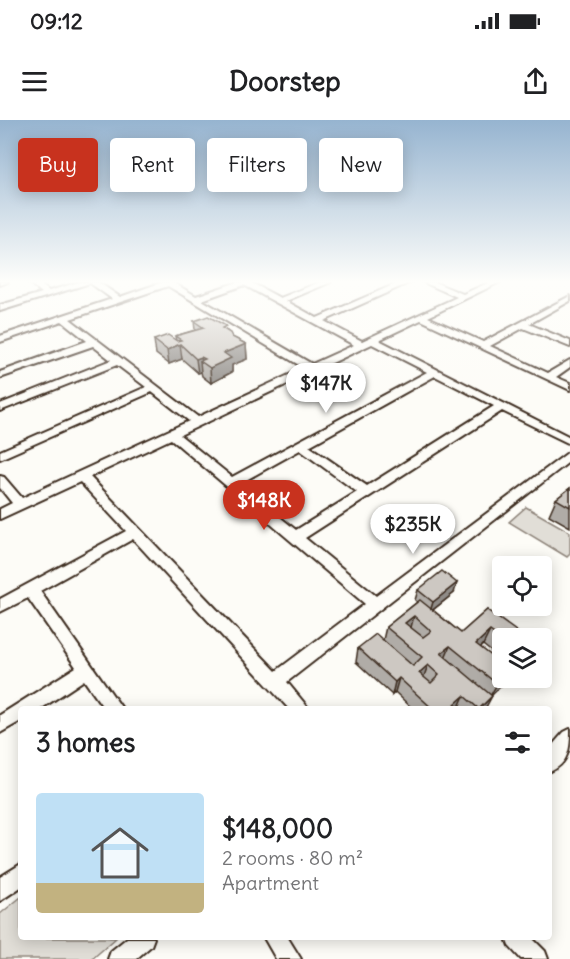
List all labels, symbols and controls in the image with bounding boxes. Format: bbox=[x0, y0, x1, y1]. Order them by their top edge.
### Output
text: 09:12 bbox=[30, 7, 83, 35]
text: Doorstep bbox=[229, 64, 341, 98]
icon: menu bbox=[18, 65, 51, 98]
icon: share bbox=[519, 65, 552, 98]
chip: Buy bbox=[18, 138, 98, 192]
chip: Rent bbox=[110, 138, 195, 192]
chip: Filters bbox=[207, 138, 307, 192]
chip: New bbox=[319, 138, 403, 192]
pin: $147K bbox=[284, 363, 368, 414]
text: $147K bbox=[300, 370, 352, 395]
pin: $148K bbox=[222, 480, 306, 531]
text: $148K bbox=[237, 487, 291, 512]
pin: $235K bbox=[371, 504, 455, 555]
text: $235K bbox=[384, 511, 442, 536]
map controls bbox=[492, 556, 552, 688]
button: locate bbox=[492, 556, 552, 616]
button: layers bbox=[492, 628, 552, 688]
text: 3 homes bbox=[36, 726, 135, 759]
icon: filters bbox=[501, 726, 534, 759]
text: $148,000 bbox=[222, 812, 333, 845]
icon: home bbox=[84, 817, 156, 889]
text: 2 rooms · 80 m² bbox=[222, 845, 363, 870]
text: Apartment bbox=[222, 870, 319, 895]

